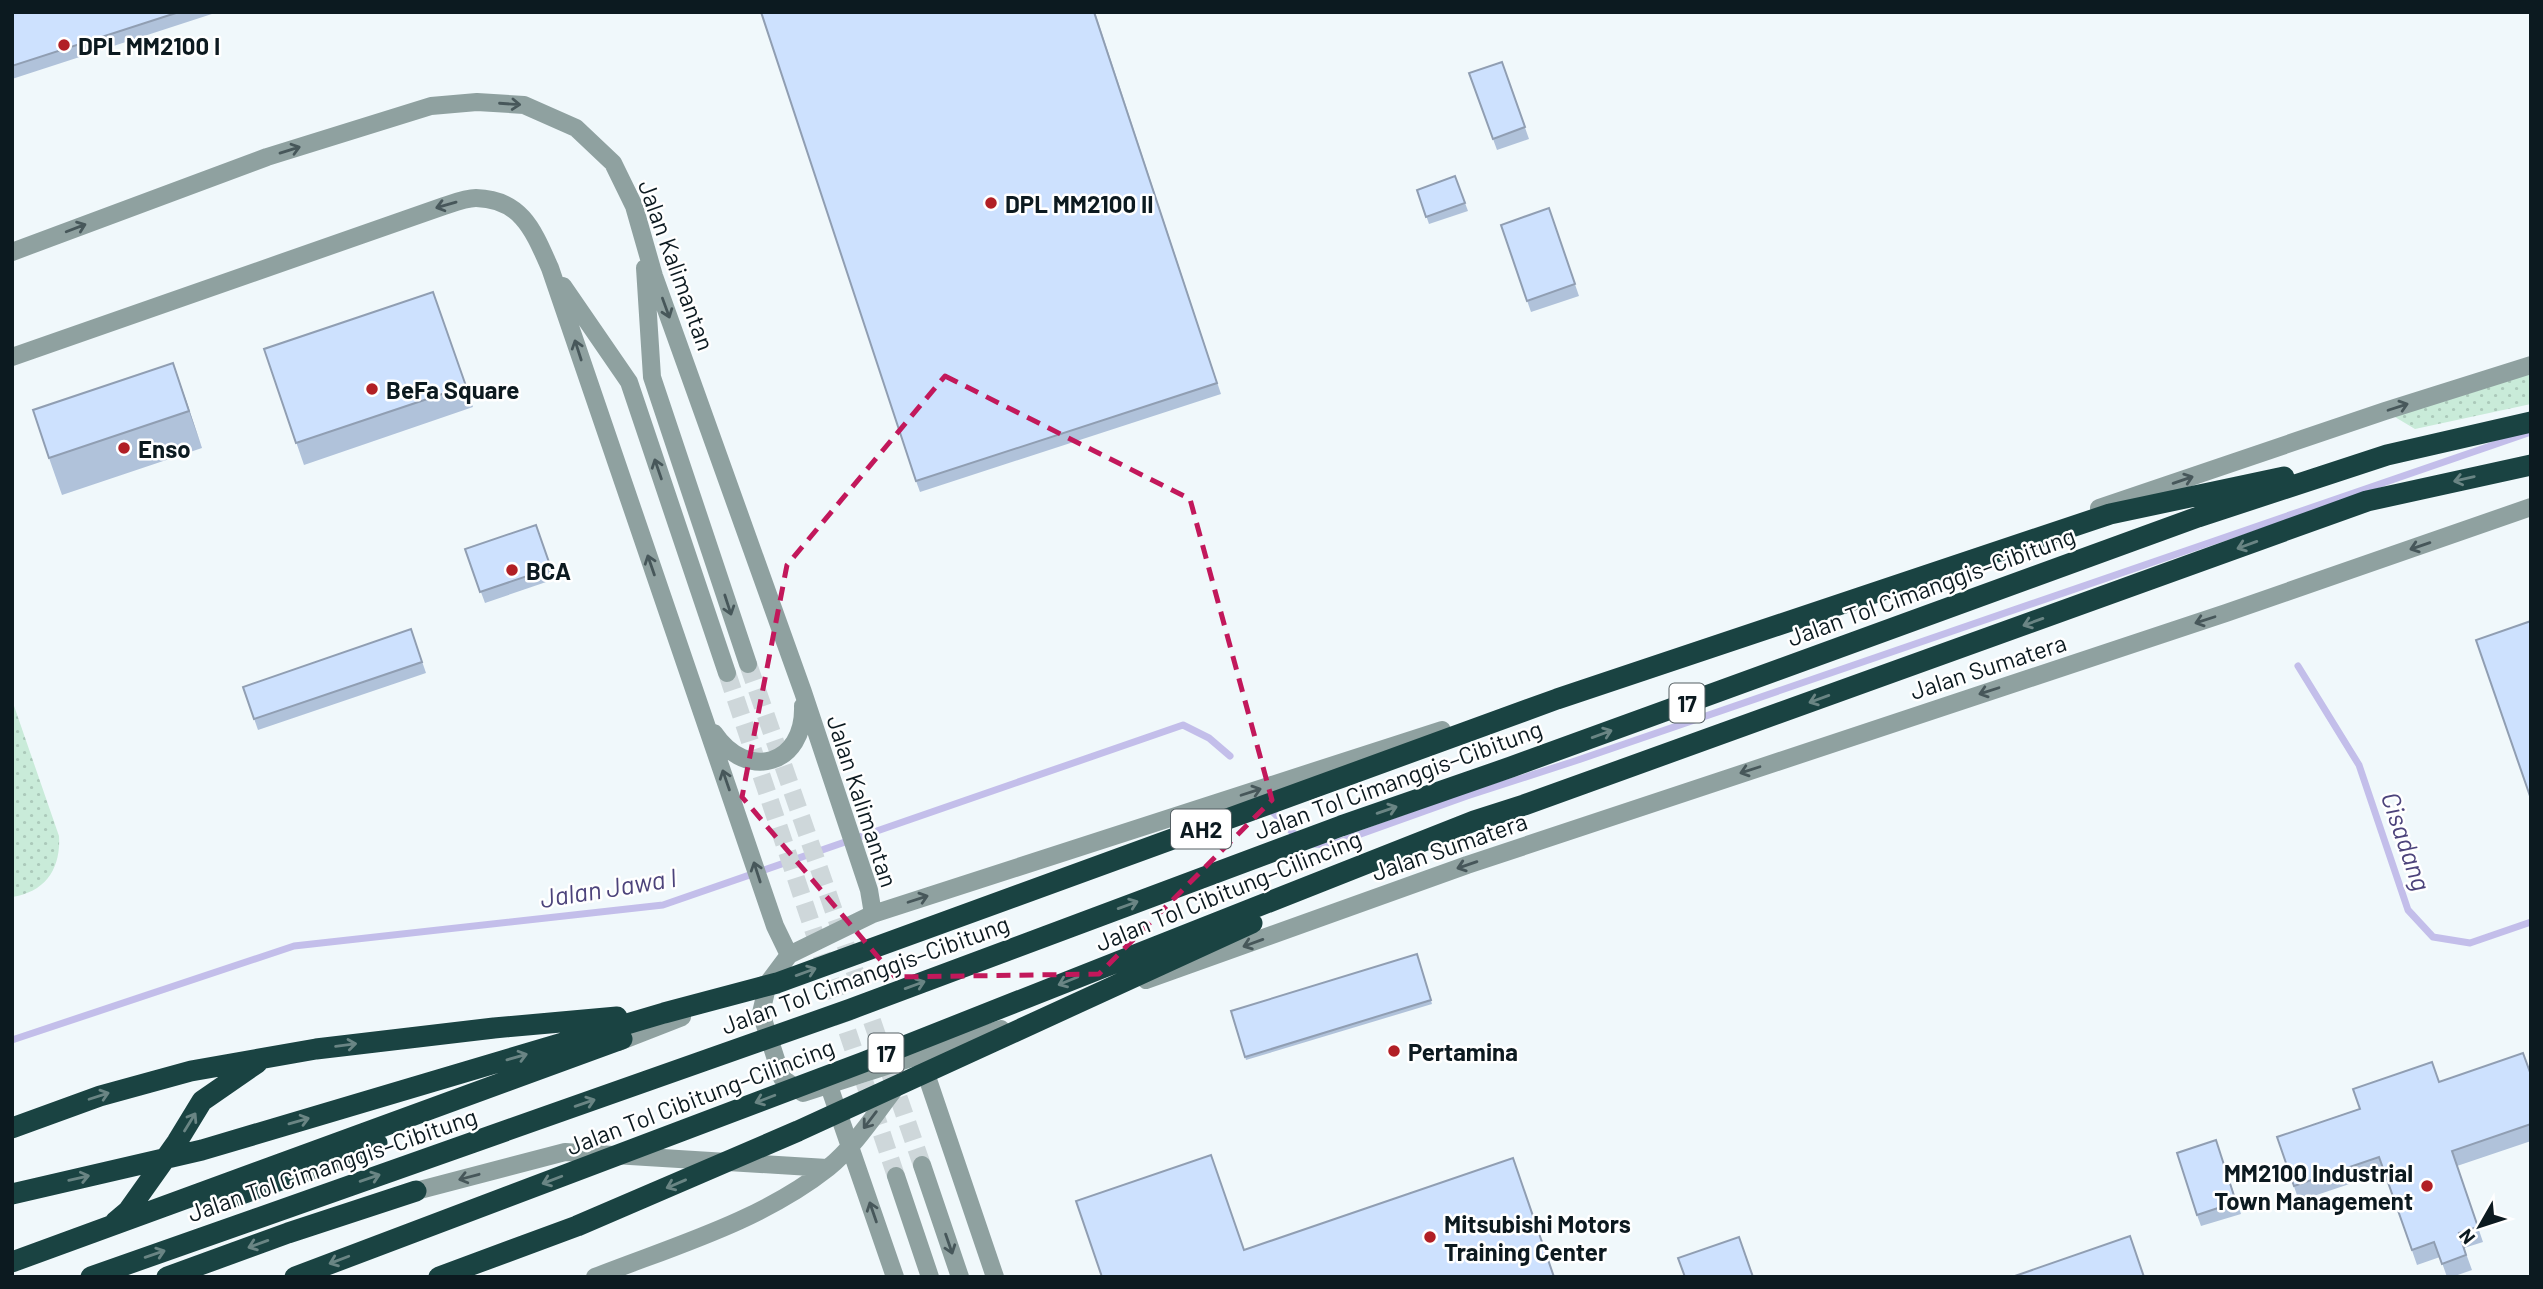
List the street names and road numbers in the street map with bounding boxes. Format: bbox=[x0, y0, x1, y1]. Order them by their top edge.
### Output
street label: Jalan Kalimantan bbox=[633, 176, 721, 354]
street label: Jalan Tol Cimanggis–Cibitung bbox=[1783, 520, 2079, 652]
street label: Jalan Sumatera bbox=[1906, 627, 2070, 705]
road number: 17 bbox=[1670, 684, 1704, 722]
street label: Jalan Kalimantan bbox=[822, 711, 904, 891]
street label: Jalan Tol Cimanggis–Cibitung bbox=[1250, 713, 1546, 845]
street label: Jalan Sumatera bbox=[1367, 806, 1531, 886]
road number: AH2 bbox=[1171, 810, 1231, 848]
street label: Jalan Tol Cibitung–Cilincing bbox=[1091, 823, 1365, 957]
street label: Jalan Tol Cimanggis–Cibitung bbox=[717, 908, 1013, 1040]
street label: Jalan Tol Cibitung–Cilincing bbox=[562, 1031, 838, 1161]
road number: 17 bbox=[868, 1034, 903, 1072]
street label: Jalan Tol Cimanggis–Cibitung bbox=[183, 1101, 481, 1227]

